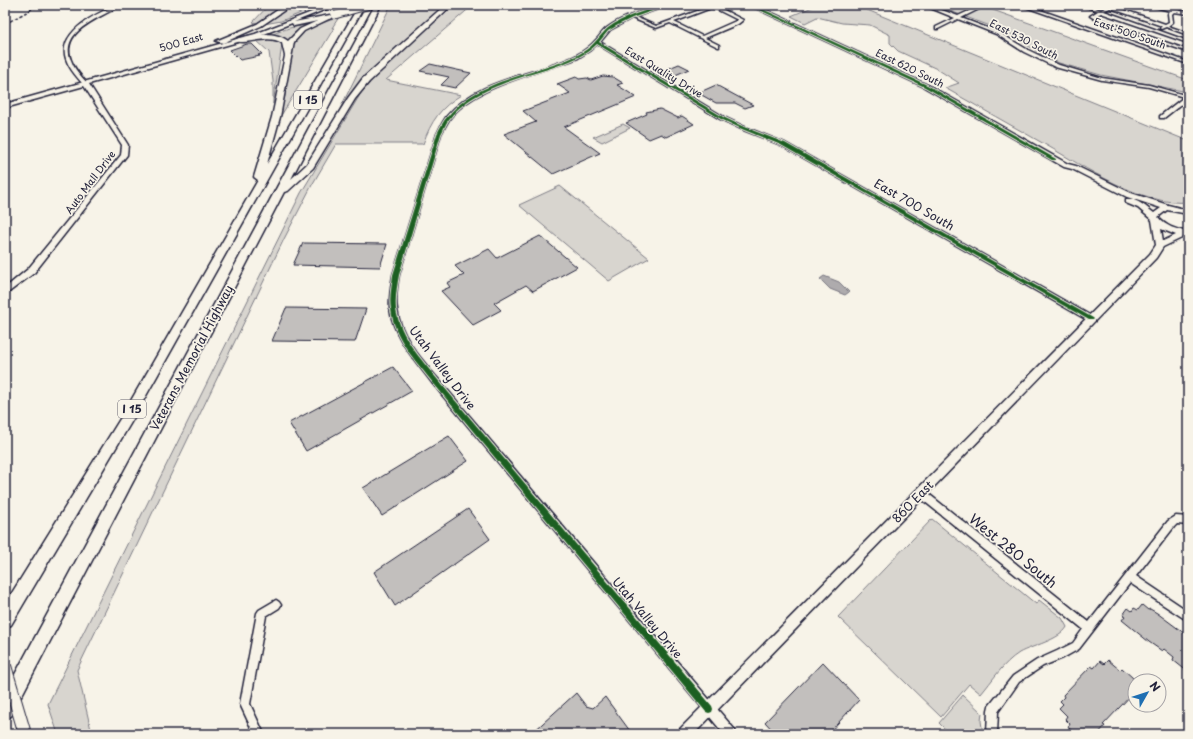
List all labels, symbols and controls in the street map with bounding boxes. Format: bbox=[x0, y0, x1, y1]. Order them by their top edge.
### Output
street label: East 500 South bbox=[1092, 13, 1168, 52]
street label: East 530 South bbox=[987, 15, 1061, 62]
street label: 500 East bbox=[157, 28, 205, 55]
street label: East Quality Drive bbox=[622, 42, 707, 101]
street label: East 620 South bbox=[873, 44, 947, 91]
road number: I 15 bbox=[294, 91, 322, 109]
street label: Auto Mall Drive bbox=[61, 147, 118, 216]
street label: East 700 South bbox=[871, 174, 958, 234]
street label: Veterans Memorial Highway bbox=[145, 281, 237, 434]
street label: Utah Valley Drive bbox=[405, 322, 480, 413]
road number: I 15 bbox=[118, 400, 146, 418]
street label: 860 East bbox=[887, 476, 937, 527]
street label: West 280 South bbox=[965, 508, 1062, 593]
street label: Utah Valley Drive bbox=[608, 573, 687, 662]
north arrow bbox=[1127, 673, 1167, 713]
text: N bbox=[1146, 678, 1165, 695]

